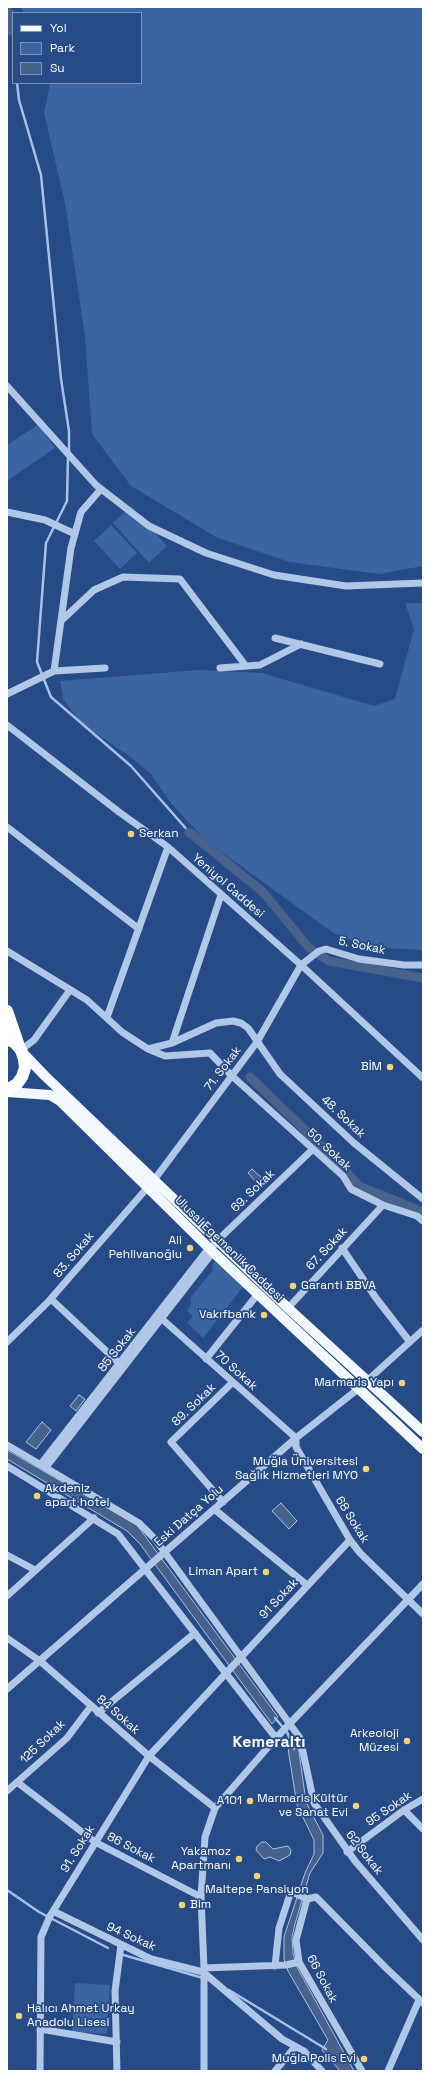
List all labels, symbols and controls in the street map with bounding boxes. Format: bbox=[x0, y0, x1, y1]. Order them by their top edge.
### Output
legend bbox=[12, 12, 142, 84]
text: Yol bbox=[50, 20, 67, 36]
text: Park bbox=[50, 40, 75, 56]
text: Su bbox=[50, 60, 65, 76]
place label: Serkan bbox=[139, 827, 179, 841]
marker: Serkan bbox=[126, 829, 136, 839]
street label: Yeniyol Caddesi bbox=[189, 851, 267, 921]
street label: 5. Sokak bbox=[337, 934, 387, 958]
street label: 71. Sokak bbox=[202, 1044, 244, 1094]
place label: BİM bbox=[361, 1060, 382, 1074]
marker: BİM bbox=[385, 1062, 395, 1072]
street label: 48. Sokak bbox=[318, 1093, 368, 1141]
street label: 50. Sokak bbox=[304, 1126, 354, 1174]
street label: 69. Sokak bbox=[228, 1167, 278, 1215]
street label: Ulusal Egemenlik Caddesi bbox=[172, 1193, 286, 1305]
street label: 67. Sokak bbox=[303, 1224, 351, 1274]
street label: 83. Sokak bbox=[51, 1229, 97, 1281]
place label: Ali Pehlivanoğlu bbox=[109, 1234, 182, 1262]
marker: Ali Pehlivanoğlu bbox=[185, 1243, 195, 1253]
place label: Garanti BBVA bbox=[301, 1279, 376, 1293]
marker: Garanti BBVA bbox=[288, 1281, 298, 1291]
place label: Vakıfbank bbox=[199, 1308, 256, 1322]
marker: Vakıfbank bbox=[259, 1310, 269, 1320]
street label: 85 Sokak bbox=[95, 1325, 139, 1375]
street label: 70 Sokak bbox=[212, 1348, 260, 1394]
place label: Marmaris Yapı bbox=[314, 1376, 394, 1390]
marker: Marmaris Yapı bbox=[397, 1378, 407, 1388]
street label: 89. Sokak bbox=[169, 1381, 219, 1429]
place label: Muğla Üniversitesi Sağlık Hizmetleri MYO bbox=[235, 1455, 358, 1483]
marker: Muğla Üniversitesi Sağlık Hizmetleri MYO bbox=[361, 1464, 371, 1474]
place label: Akdeniz apart hotel bbox=[45, 1482, 110, 1510]
street label: Eski Datça Yolu bbox=[152, 1482, 226, 1550]
marker: Akdeniz apart hotel bbox=[32, 1491, 42, 1501]
street label: 68 Sokak bbox=[332, 1494, 372, 1546]
place label: Liman Apart bbox=[189, 1565, 258, 1579]
marker: Liman Apart bbox=[261, 1567, 271, 1577]
street label: 91 Sokak bbox=[257, 1576, 301, 1622]
street label: 84 Sokak bbox=[93, 1692, 143, 1738]
street label: 125 Sokak bbox=[18, 1717, 68, 1767]
place label: Arkeoloji Müzesi bbox=[350, 1727, 399, 1755]
district label: Kemeraltı bbox=[232, 1733, 306, 1753]
marker: Arkeoloji Müzesi bbox=[402, 1736, 412, 1746]
street label: 95 Sokak bbox=[363, 1788, 415, 1830]
place label: Marmaris Kültür ve Sanat Evi bbox=[257, 1792, 348, 1820]
place label: A101 bbox=[217, 1794, 242, 1808]
marker: A101 bbox=[245, 1796, 255, 1806]
marker: Marmaris Kültür ve Sanat Evi bbox=[351, 1801, 361, 1811]
street label: 91. Sokak bbox=[58, 1823, 98, 1875]
street label: 62 Sokak bbox=[342, 1828, 386, 1878]
street label: 86 Sokak bbox=[104, 1830, 158, 1866]
place label: Yakamoz Apartmanı bbox=[171, 1845, 231, 1873]
marker: Yakamoz Apartmanı bbox=[234, 1854, 244, 1864]
marker: Maltepe Pansiyon bbox=[252, 1871, 262, 1881]
place label: Maltepe Pansiyon bbox=[205, 1883, 309, 1897]
place label: Bim bbox=[190, 1898, 211, 1912]
marker: Bim bbox=[177, 1900, 187, 1910]
street label: 94 Sokak bbox=[104, 1920, 158, 1954]
street label: 66 Sokak bbox=[303, 1953, 341, 2005]
place label: Halıcı Ahmet Urkay Anadolu Lisesi bbox=[27, 2002, 134, 2030]
marker: Halıcı Ahmet Urkay Anadolu Lisesi bbox=[14, 2011, 24, 2021]
place label: Muğla Polis Evi bbox=[272, 2052, 356, 2066]
marker: Muğla Polis Evi bbox=[359, 2054, 369, 2064]

